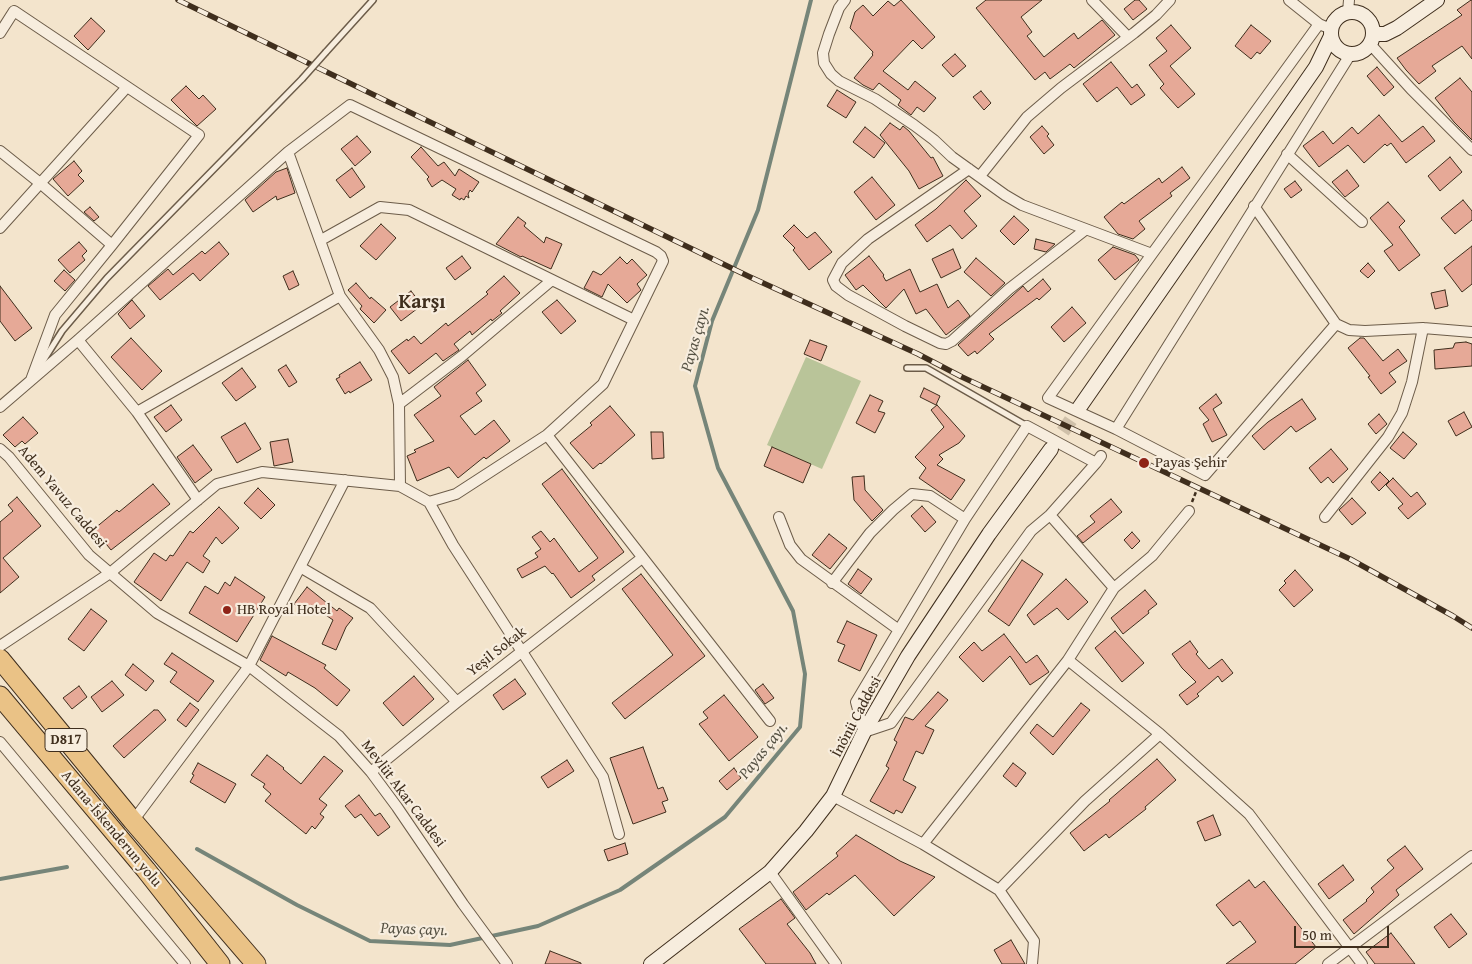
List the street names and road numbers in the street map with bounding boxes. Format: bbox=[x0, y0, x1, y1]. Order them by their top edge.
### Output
street label: Adem Yavuz Caddesi bbox=[14, 442, 110, 552]
street label: Yeşil Sokak bbox=[464, 623, 530, 681]
street label: İnönü Caddesi bbox=[828, 673, 886, 761]
road number: D817 bbox=[45, 728, 87, 752]
street label: Mevlüt Akar Caddesi bbox=[357, 737, 449, 851]
street label: Adana-İskenderun yolu bbox=[57, 767, 165, 891]

